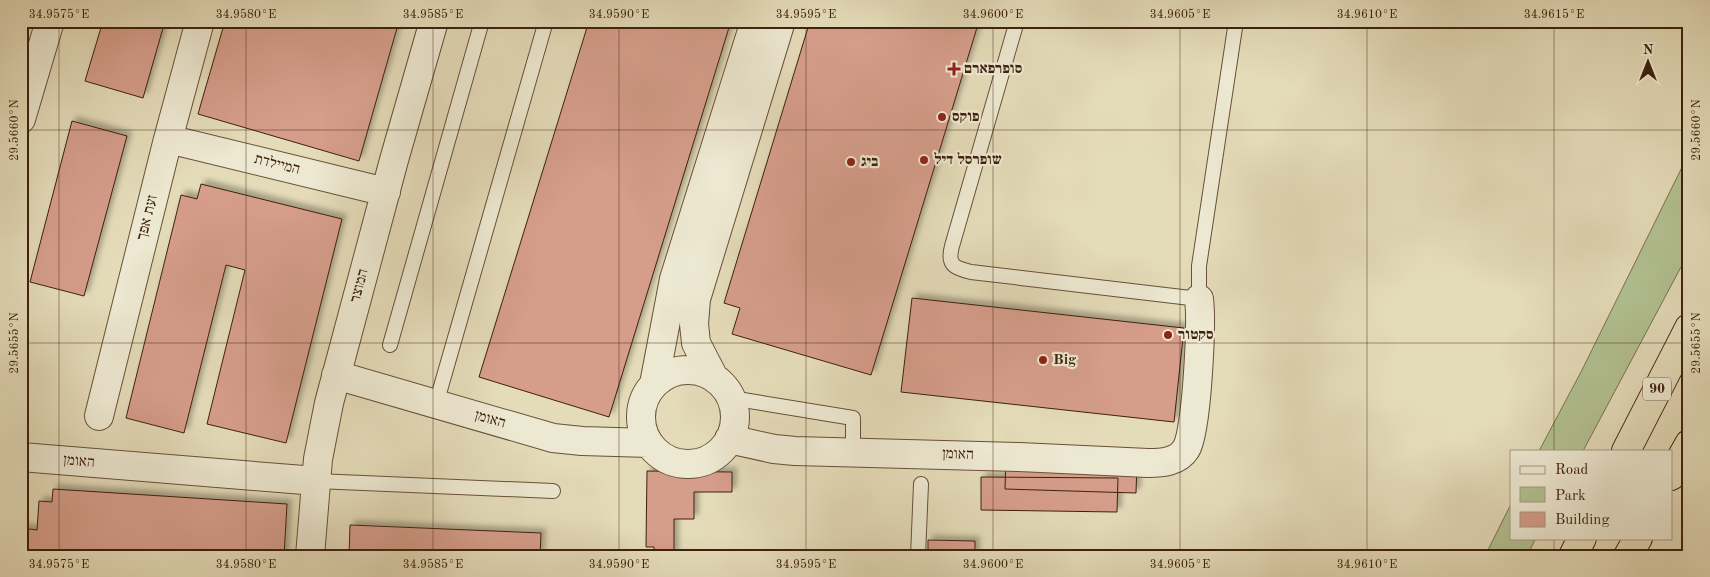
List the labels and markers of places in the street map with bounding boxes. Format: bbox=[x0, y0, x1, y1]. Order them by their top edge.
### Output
place label: סופרפארם bbox=[964, 62, 1022, 77]
marker: סופרפארם bbox=[948, 63, 960, 75]
place label: פוקס bbox=[952, 110, 979, 125]
marker: פוקס bbox=[936, 111, 948, 123]
place label: שופרסל דיל bbox=[934, 152, 1002, 168]
marker: שופרסל דיל bbox=[918, 154, 930, 166]
place label: ביג bbox=[861, 155, 878, 170]
marker: ביג bbox=[845, 156, 857, 168]
place label: סקטור bbox=[1178, 328, 1214, 343]
marker: סקטור bbox=[1162, 329, 1174, 341]
place label: Big bbox=[1053, 353, 1077, 368]
marker: Big bbox=[1037, 354, 1049, 366]

